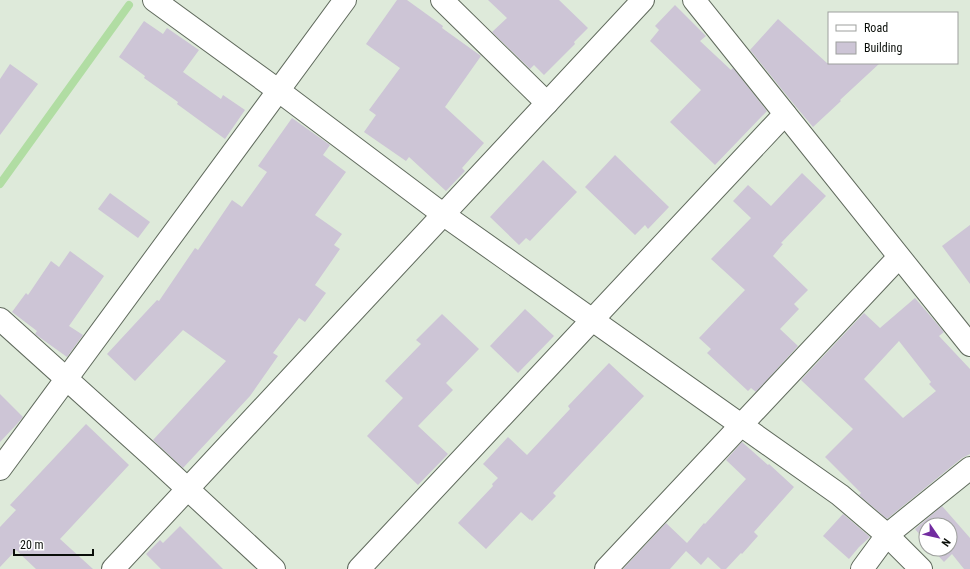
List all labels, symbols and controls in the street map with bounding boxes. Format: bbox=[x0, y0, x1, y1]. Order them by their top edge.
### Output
legend bbox=[828, 12, 958, 64]
text: Road bbox=[864, 21, 888, 35]
text: Building bbox=[864, 41, 902, 55]
north arrow bbox=[918, 517, 958, 557]
scale bar bbox=[14, 531, 93, 557]
text: N bbox=[938, 536, 953, 549]
text: 20 m bbox=[20, 538, 44, 552]

